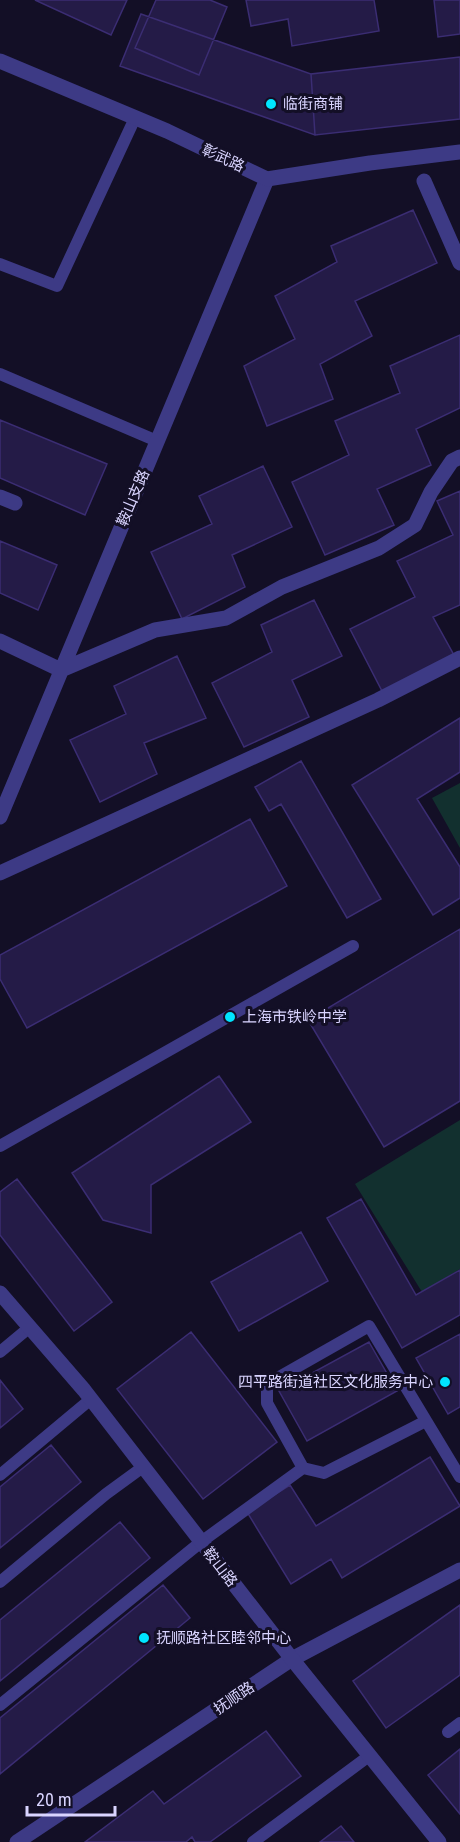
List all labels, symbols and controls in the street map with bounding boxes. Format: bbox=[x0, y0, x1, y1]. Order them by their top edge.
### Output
place label: 临街商铺 bbox=[283, 95, 343, 113]
marker: 临街商铺 bbox=[264, 97, 278, 111]
street label: 彰武路 bbox=[199, 140, 247, 176]
street label: 鞍山支路 bbox=[113, 467, 153, 529]
place label: 上海市铁岭中学 bbox=[242, 1008, 347, 1026]
marker: 上海市铁岭中学 bbox=[223, 1010, 237, 1024]
place label: 四平路街道社区文化服务中心 bbox=[238, 1373, 433, 1391]
marker: 四平路街道社区文化服务中心 bbox=[438, 1375, 452, 1389]
street label: 鞍山路 bbox=[199, 1544, 241, 1590]
place label: 抚顺路社区睦邻中心 bbox=[156, 1629, 291, 1647]
marker: 抚顺路社区睦邻中心 bbox=[137, 1631, 151, 1645]
street label: 抚顺路 bbox=[210, 1678, 258, 1718]
scale bar bbox=[27, 1779, 116, 1817]
text: 20 m bbox=[36, 1789, 71, 1810]

